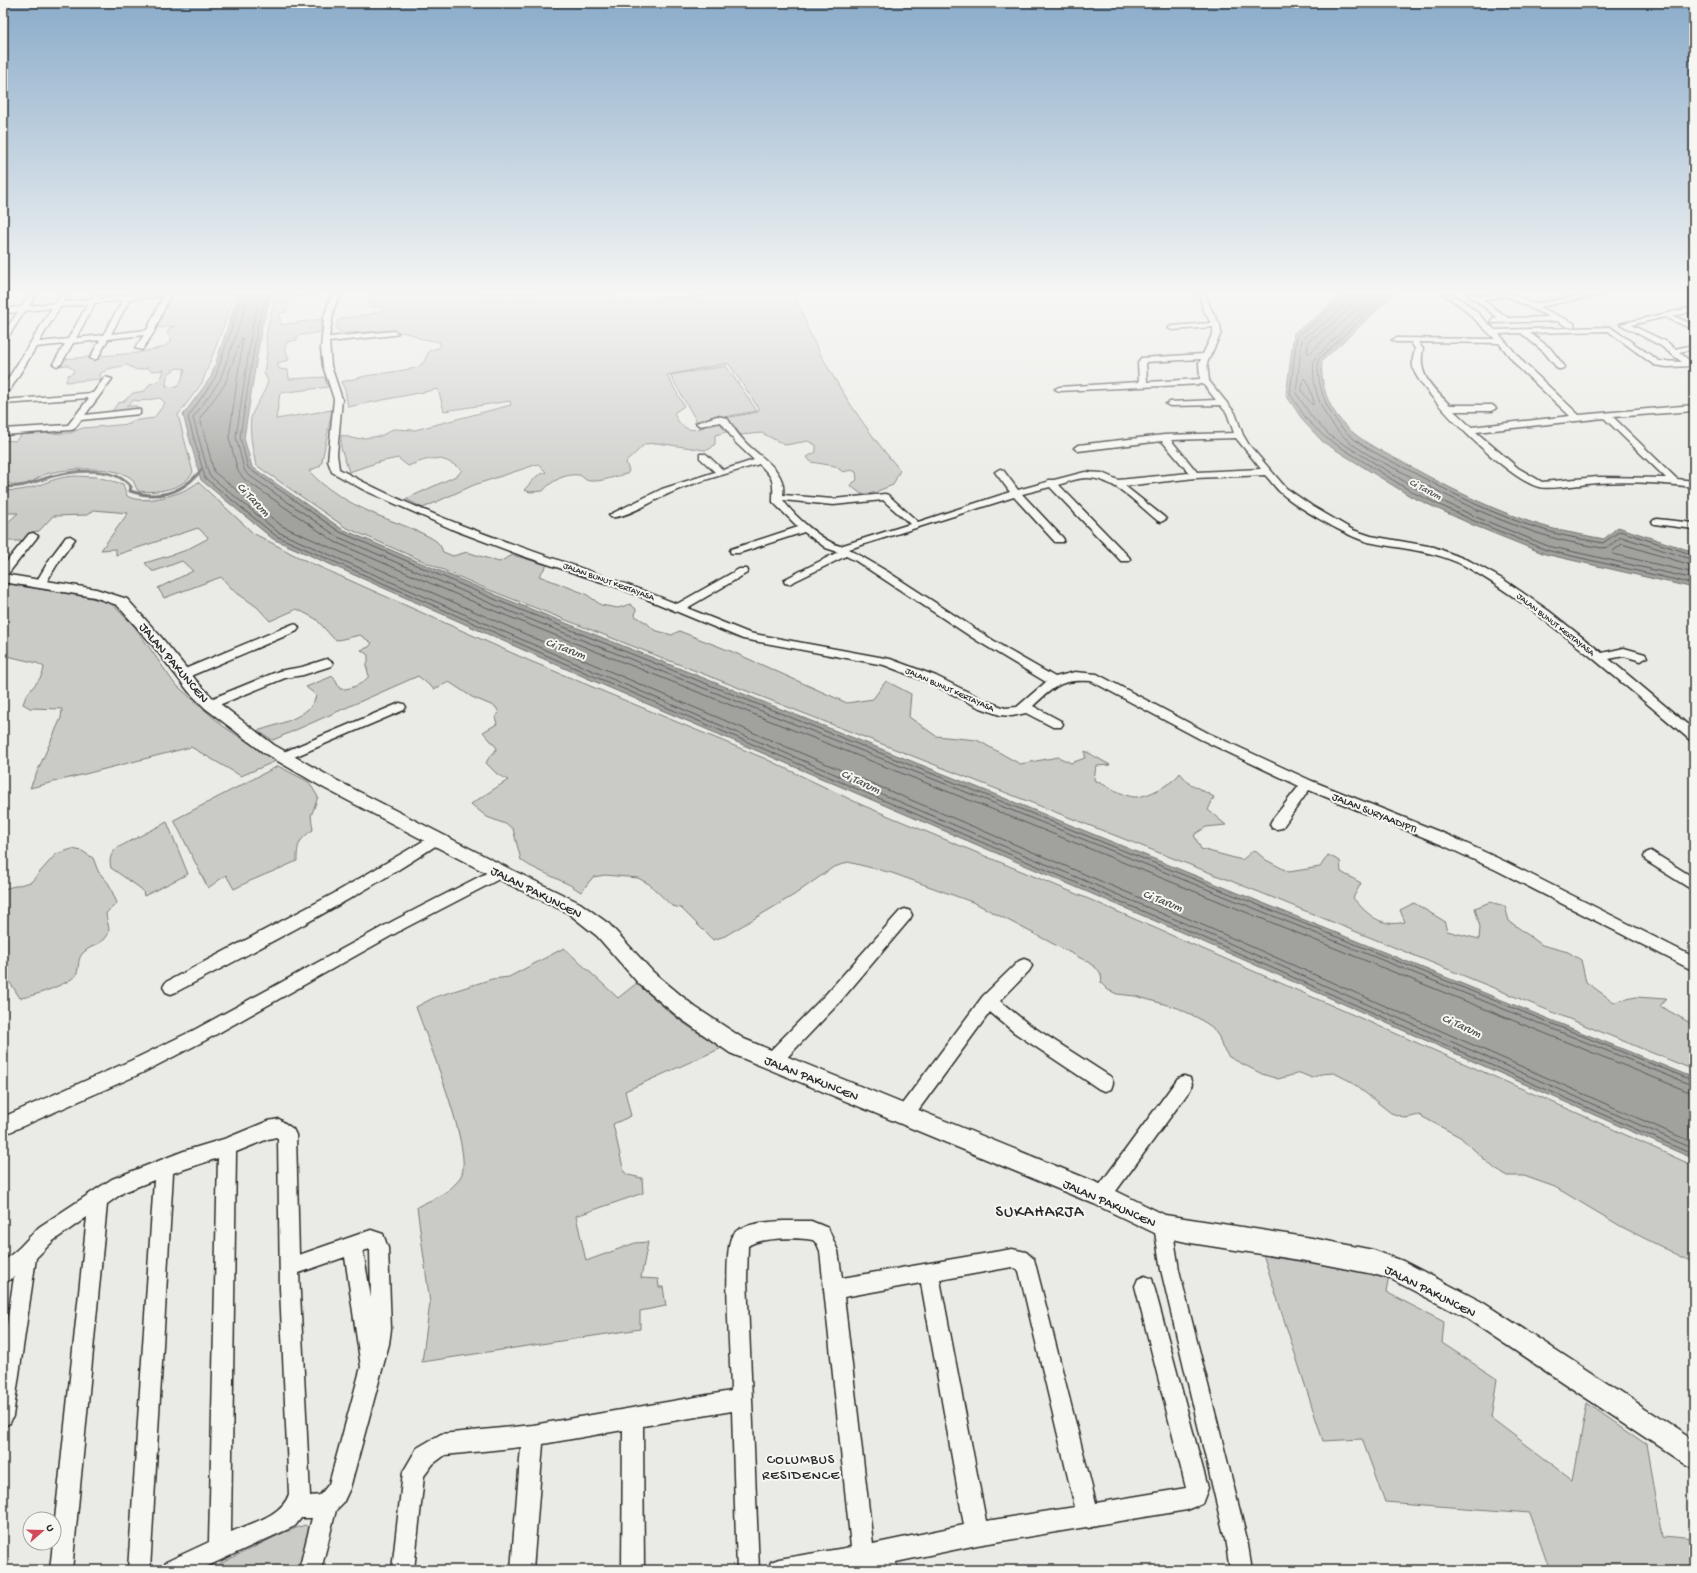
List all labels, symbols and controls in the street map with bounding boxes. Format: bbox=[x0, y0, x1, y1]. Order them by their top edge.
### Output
water label: Ci Tarum bbox=[1407, 477, 1444, 503]
water label: Ci Tarum bbox=[233, 481, 272, 521]
street label: JALAN BUNUT KERTAYASA bbox=[561, 561, 656, 604]
street label: JALAN BUNUT KERTAYASA bbox=[1514, 591, 1597, 660]
street label: JALAN PAKUNCEN bbox=[135, 620, 211, 707]
water label: Ci Tarum bbox=[543, 636, 588, 664]
street label: JALAN BUNUT KERTAYASA bbox=[903, 666, 996, 715]
water label: Ci Tarum bbox=[838, 768, 882, 798]
street label: JALAN SURYAADIPTI bbox=[1330, 791, 1419, 837]
street label: JALAN PAKUNCEN bbox=[488, 864, 584, 923]
water label: Ci Tarum bbox=[1140, 888, 1185, 916]
water label: Ci Tarum bbox=[1439, 1012, 1483, 1042]
street label: JALAN PAKUNCEN bbox=[762, 1054, 860, 1105]
street label: JALAN PAKUNCEN bbox=[1060, 1177, 1158, 1232]
district label: SUKAHARJA bbox=[996, 1204, 1085, 1223]
street label: JALAN PAKUNCEN bbox=[1382, 1263, 1478, 1322]
district label: COLUMBUS RESIDENCE bbox=[762, 1452, 840, 1485]
north arrow bbox=[22, 1511, 62, 1551]
text: U bbox=[43, 1523, 56, 1534]

